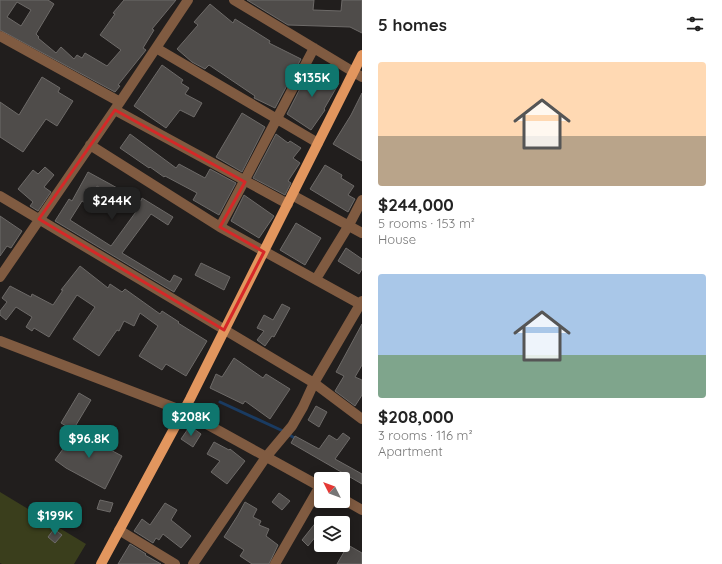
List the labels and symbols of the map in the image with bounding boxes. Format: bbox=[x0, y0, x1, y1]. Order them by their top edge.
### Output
pin: $135K bbox=[284, 64, 340, 98]
pin: $244K bbox=[84, 187, 140, 221]
pin: $208K bbox=[163, 403, 219, 437]
pin: $96.8K bbox=[56, 425, 122, 459]
north arrow bbox=[314, 472, 350, 508]
pin: $199K bbox=[27, 502, 83, 536]

